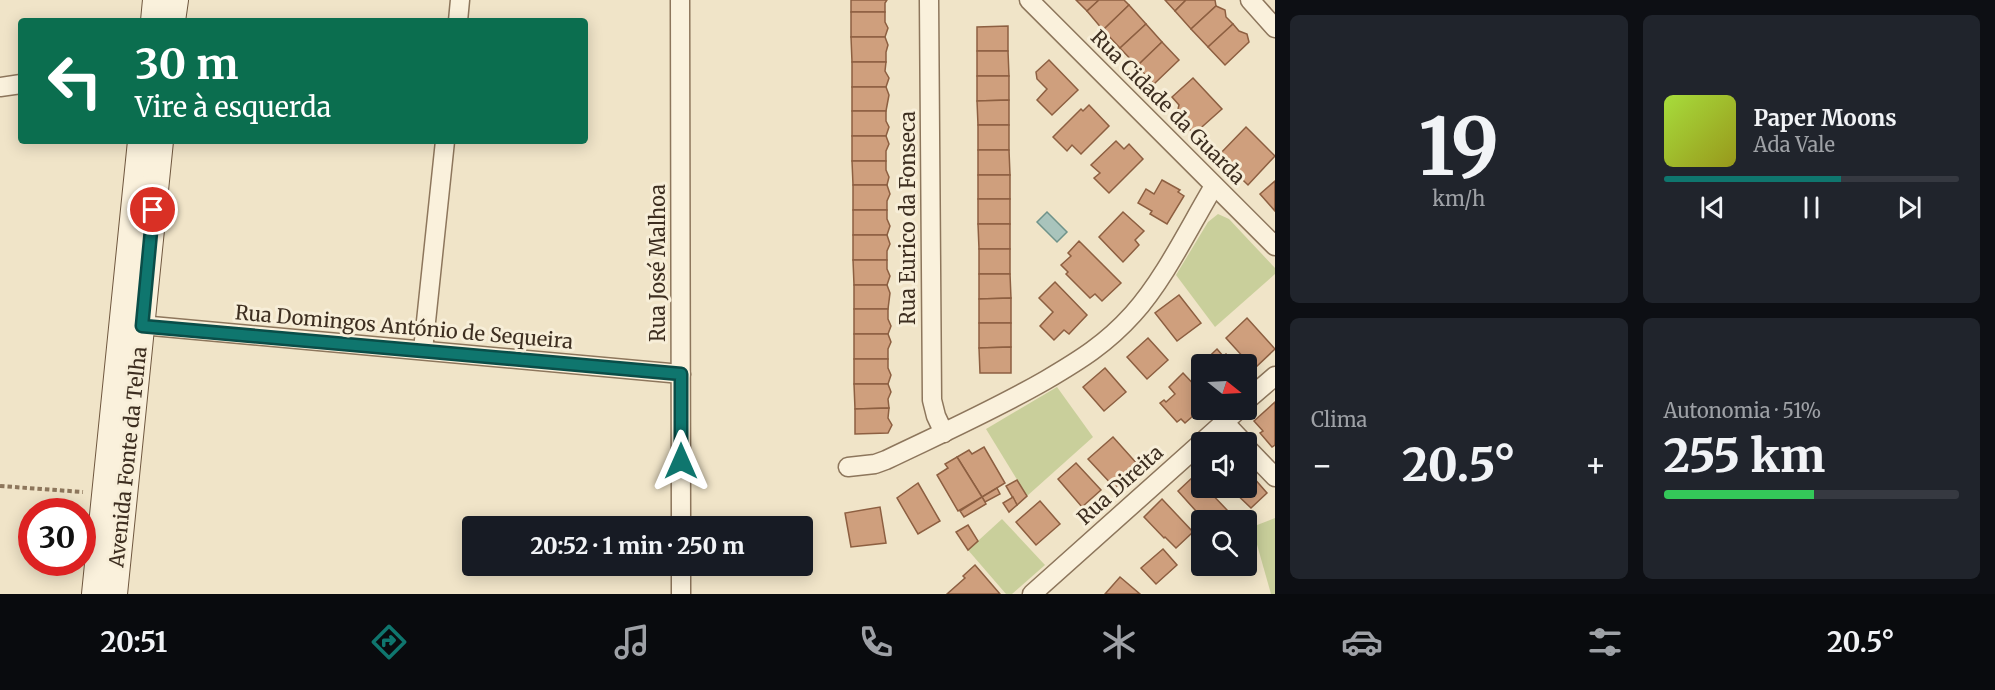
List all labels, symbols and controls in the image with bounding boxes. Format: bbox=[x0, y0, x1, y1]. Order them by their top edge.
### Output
street label: Rua Cidade da Guarda bbox=[1086, 24, 1251, 189]
text: 30 m bbox=[135, 38, 239, 90]
icon: left bbox=[36, 42, 114, 120]
text: Vire à esquerda bbox=[135, 90, 331, 124]
text: 19 bbox=[1418, 98, 1499, 196]
text: Paper Moons bbox=[1754, 104, 1897, 132]
street label: Rua Eurico da Fonseca bbox=[895, 111, 920, 325]
text: Ada Vale bbox=[1754, 132, 1835, 157]
pin bbox=[127, 184, 178, 235]
street label: Rua José Malhoa bbox=[645, 184, 670, 342]
text: km/h bbox=[1432, 186, 1485, 211]
icon: previous bbox=[1696, 191, 1729, 224]
icon: pause bbox=[1795, 191, 1828, 224]
icon: next bbox=[1893, 191, 1926, 224]
icon: arrive bbox=[136, 193, 169, 226]
street label: Rua Domingos António de Sequeira bbox=[234, 299, 574, 354]
street label: Avenida Fonte da Telha bbox=[103, 345, 152, 570]
north arrow bbox=[1191, 354, 1257, 420]
map controls bbox=[1191, 354, 1257, 576]
text: Autonomia · 51% bbox=[1664, 398, 1821, 423]
text: Clima bbox=[1311, 407, 1367, 432]
text: 255 km bbox=[1664, 428, 1825, 484]
position arrow bbox=[649, 429, 713, 493]
button: sound bbox=[1191, 432, 1257, 498]
text: 20.5° bbox=[1402, 437, 1516, 493]
street label: Rua Direita bbox=[1072, 439, 1168, 530]
text: − bbox=[1311, 445, 1333, 486]
text: + bbox=[1584, 445, 1607, 486]
speed limit sign: 30 bbox=[18, 498, 96, 576]
button: search bbox=[1191, 510, 1257, 576]
text: 20:52 · 1 min · 250 m bbox=[530, 532, 745, 560]
icon: directions bbox=[368, 621, 410, 663]
icon: music bbox=[611, 621, 653, 663]
icon: phone bbox=[855, 621, 897, 663]
icon: climate bbox=[1098, 621, 1140, 663]
icon: car bbox=[1341, 621, 1383, 663]
icon: filters bbox=[1584, 621, 1626, 663]
text: 20:51 bbox=[101, 625, 167, 659]
text: 20.5° bbox=[1827, 625, 1894, 659]

